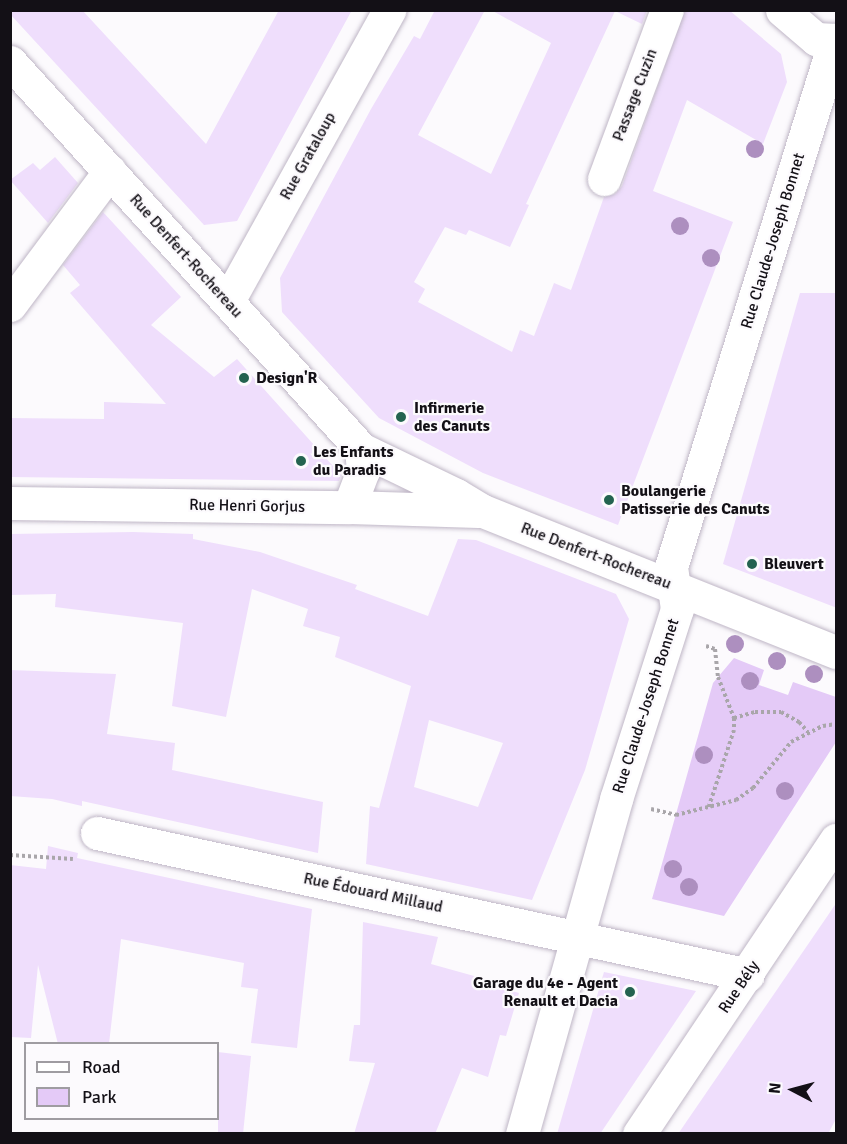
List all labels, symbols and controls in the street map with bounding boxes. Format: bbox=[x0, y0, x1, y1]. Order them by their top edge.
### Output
street label: Passage Cuzin bbox=[609, 46, 661, 144]
street label: Rue Grataloup bbox=[276, 109, 340, 203]
street label: Rue Claude-Joseph Bonnet bbox=[737, 151, 809, 331]
street label: Rue Denfert-Rochereau bbox=[125, 190, 247, 322]
place label: Design'R bbox=[256, 368, 317, 388]
marker: Design'R bbox=[237, 371, 251, 385]
place label: Infirmerie des Canuts bbox=[414, 398, 490, 436]
marker: Infirmerie des Canuts bbox=[392, 408, 410, 426]
place label: Les Enfants du Paradis bbox=[313, 442, 394, 480]
marker: Les Enfants du Paradis bbox=[294, 454, 308, 468]
place label: Boulangerie Patisserie des Canuts bbox=[621, 481, 770, 519]
marker: Boulangerie Patisserie des Canuts bbox=[602, 493, 616, 507]
street label: Rue Henri Gorjus bbox=[189, 495, 305, 517]
street label: Rue Denfert-Rochereau bbox=[518, 518, 674, 594]
place label: Bleuvert bbox=[764, 554, 824, 574]
marker: Bleuvert bbox=[745, 557, 759, 571]
street label: Rue Claude-Joseph Bonnet bbox=[609, 616, 683, 796]
street label: Rue Édouard Millaud bbox=[302, 869, 444, 917]
street label: Rue Bély bbox=[714, 957, 764, 1017]
place label: Garage du 4e - Agent Renault et Dacia bbox=[473, 973, 618, 1011]
marker: Garage du 4e - Agent Renault et Dacia bbox=[623, 985, 637, 999]
legend bbox=[24, 1042, 219, 1120]
text: Road bbox=[82, 1056, 121, 1078]
north arrow bbox=[763, 1060, 823, 1120]
text: N bbox=[765, 1082, 786, 1095]
text: Park bbox=[82, 1086, 117, 1108]

